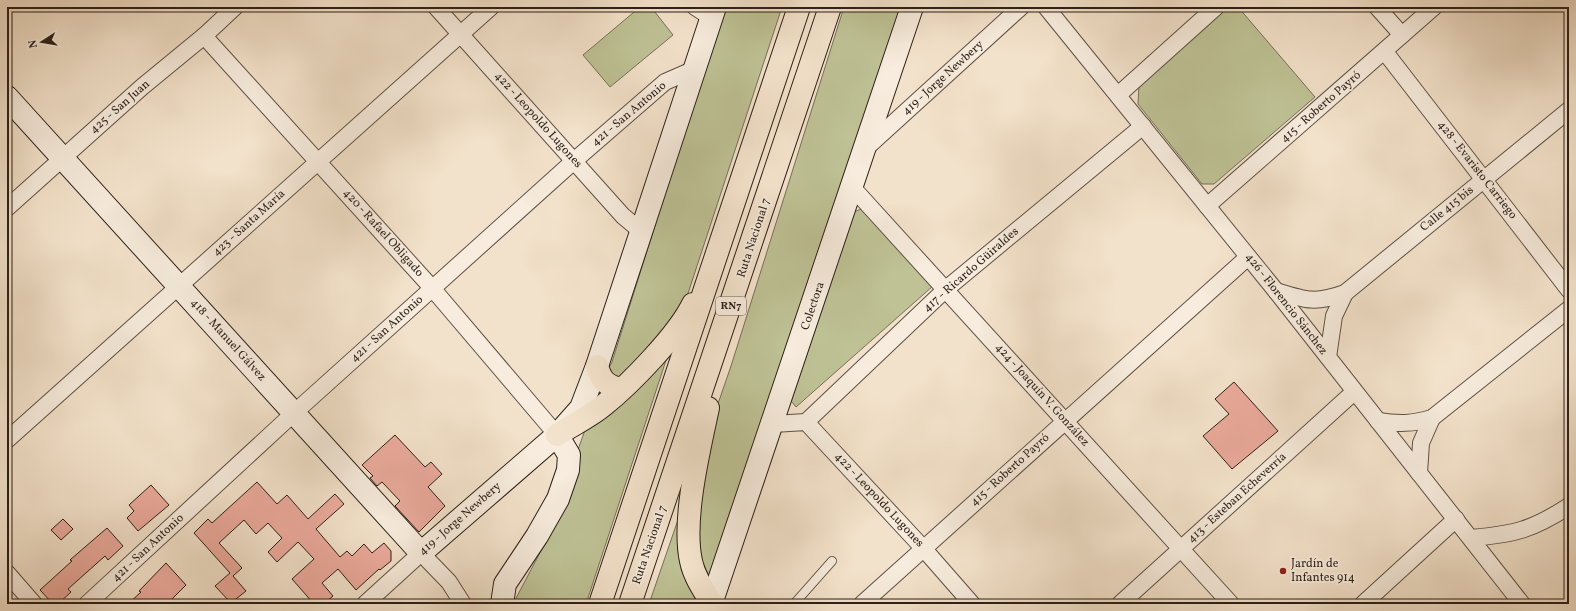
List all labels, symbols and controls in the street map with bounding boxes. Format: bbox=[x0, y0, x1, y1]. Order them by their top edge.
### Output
north arrow bbox=[22, 22, 62, 62]
street label: 419 - Jorge Newbery bbox=[899, 37, 988, 119]
text: N bbox=[26, 38, 42, 49]
street label: 422 - Leopoldo Lugones bbox=[490, 68, 586, 172]
street label: 415 - Roberto Payró bbox=[1277, 68, 1365, 146]
street label: 425 - San Juan bbox=[87, 76, 153, 138]
street label: 421 - San Antonio bbox=[588, 78, 670, 150]
street label: 428 - Evaristo Carriego bbox=[1433, 117, 1521, 223]
street label: Calle 415 bis bbox=[1417, 183, 1477, 235]
street label: 420 - Rafael Obligado bbox=[339, 185, 427, 281]
street label: 423 - Santa María bbox=[209, 186, 289, 260]
street label: Ruta Nacional 7 bbox=[734, 196, 774, 280]
street label: 417 - Ricardo Güiraldes bbox=[920, 224, 1022, 316]
street label: 426 - Florencio Sánchez bbox=[1241, 250, 1331, 358]
street label: Colectora bbox=[797, 280, 829, 332]
street label: 421 - San Antonio bbox=[347, 292, 427, 366]
street label: 418 - Manuel Gálvez bbox=[186, 295, 270, 385]
road number: RN7 bbox=[716, 297, 746, 315]
street label: 424 - Joaquín V. González bbox=[991, 340, 1093, 450]
street label: 415 - Roberto Payró bbox=[967, 430, 1053, 510]
street label: 422 - Leopoldo Lugones bbox=[831, 449, 927, 551]
street label: 413 - Esteban Echeverría bbox=[1184, 449, 1290, 547]
street label: 419 - Jorge Newbery bbox=[415, 478, 505, 559]
street label: Ruta Nacional 7 bbox=[629, 503, 671, 587]
street label: 421 - San Antonio bbox=[109, 510, 187, 586]
place label: Jardín de Infantes 914 bbox=[1291, 556, 1355, 586]
marker: Jardín de Infantes 914 bbox=[1278, 566, 1288, 576]

